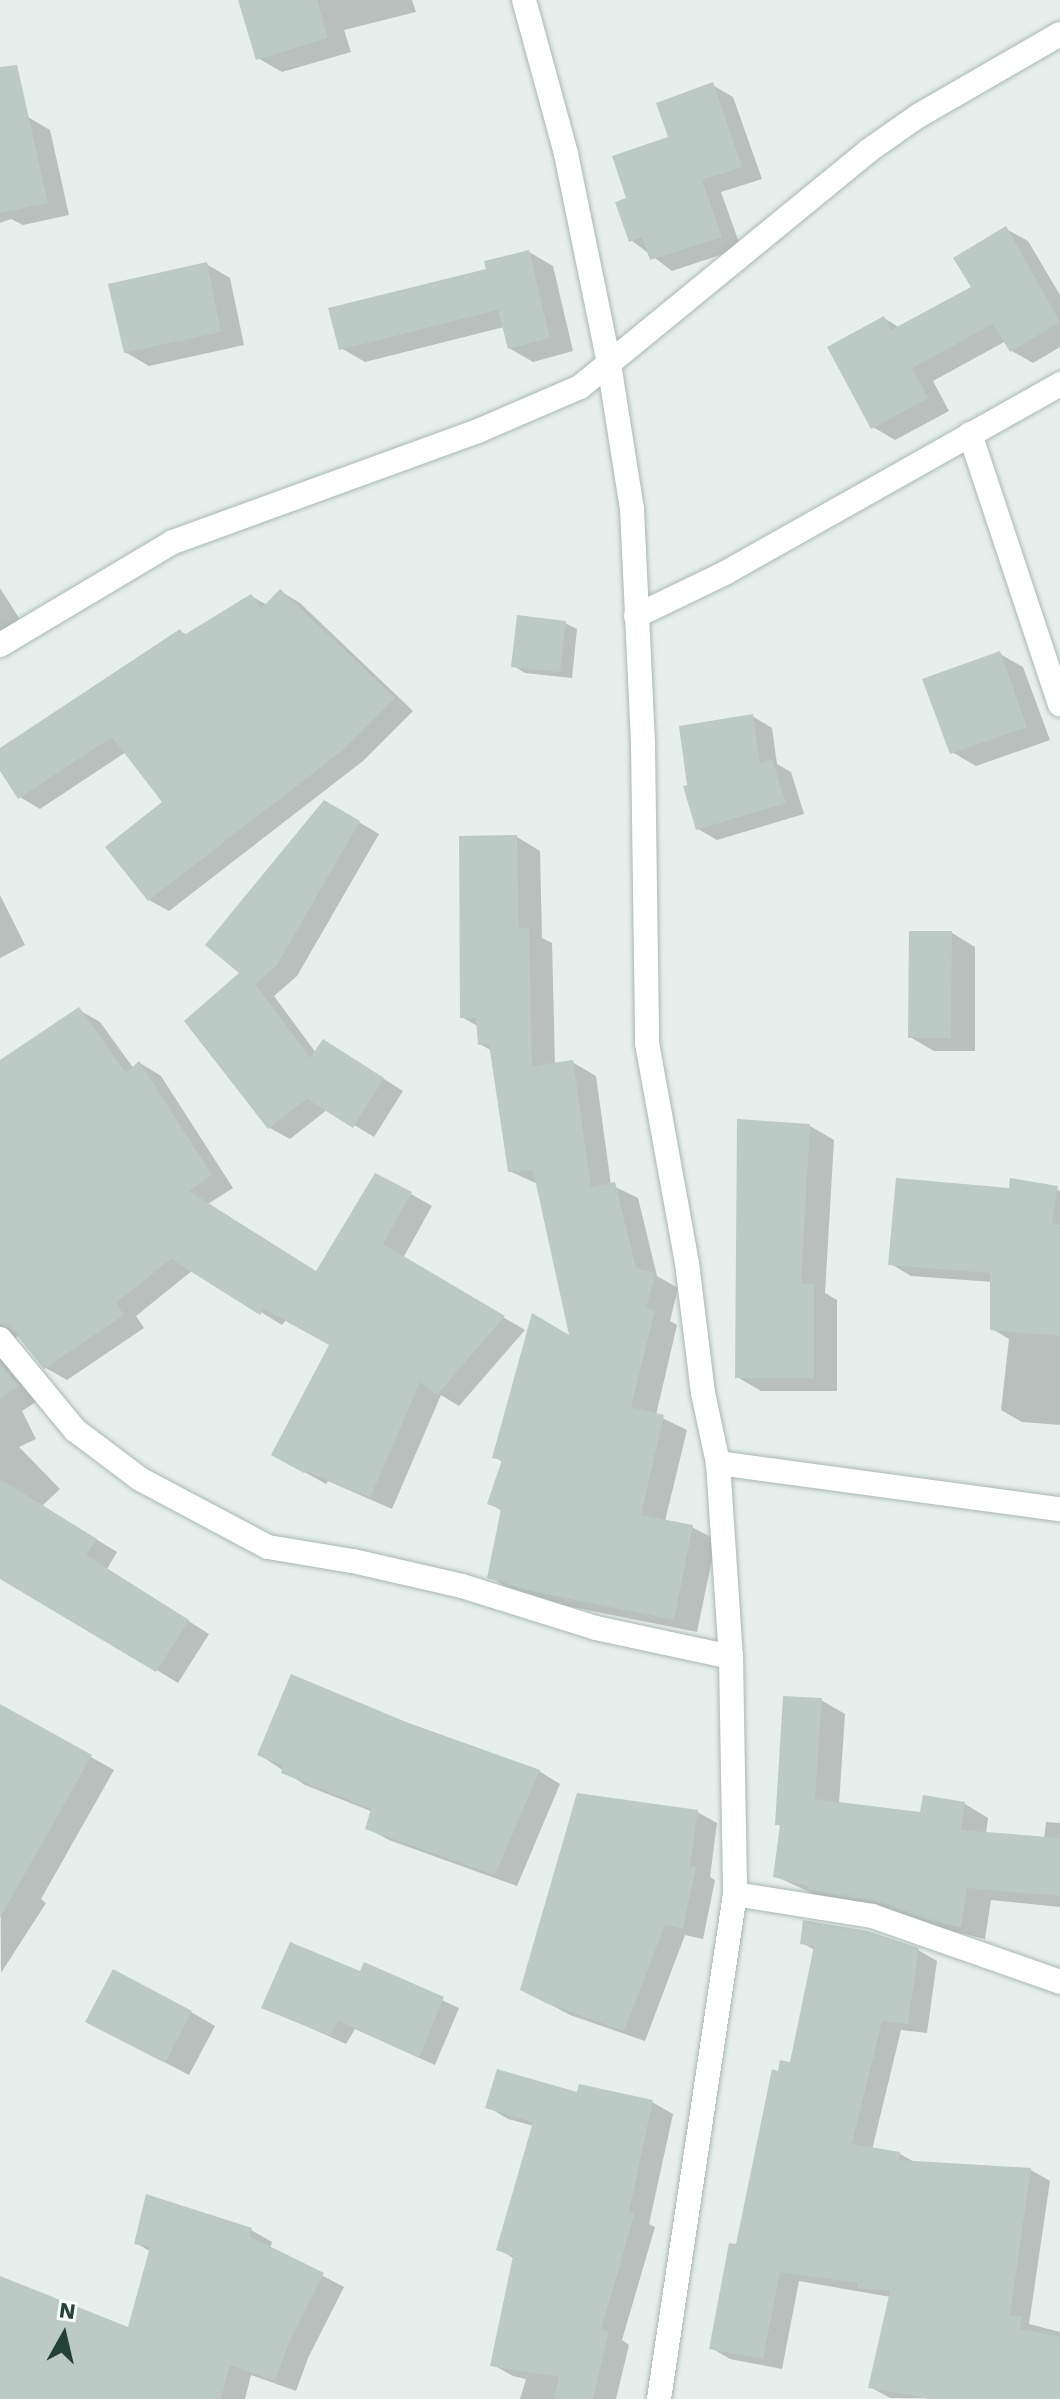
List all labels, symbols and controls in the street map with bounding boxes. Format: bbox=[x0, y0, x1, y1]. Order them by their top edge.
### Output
north arrow bbox=[24, 2295, 104, 2375]
text: N bbox=[58, 2297, 77, 2324]

